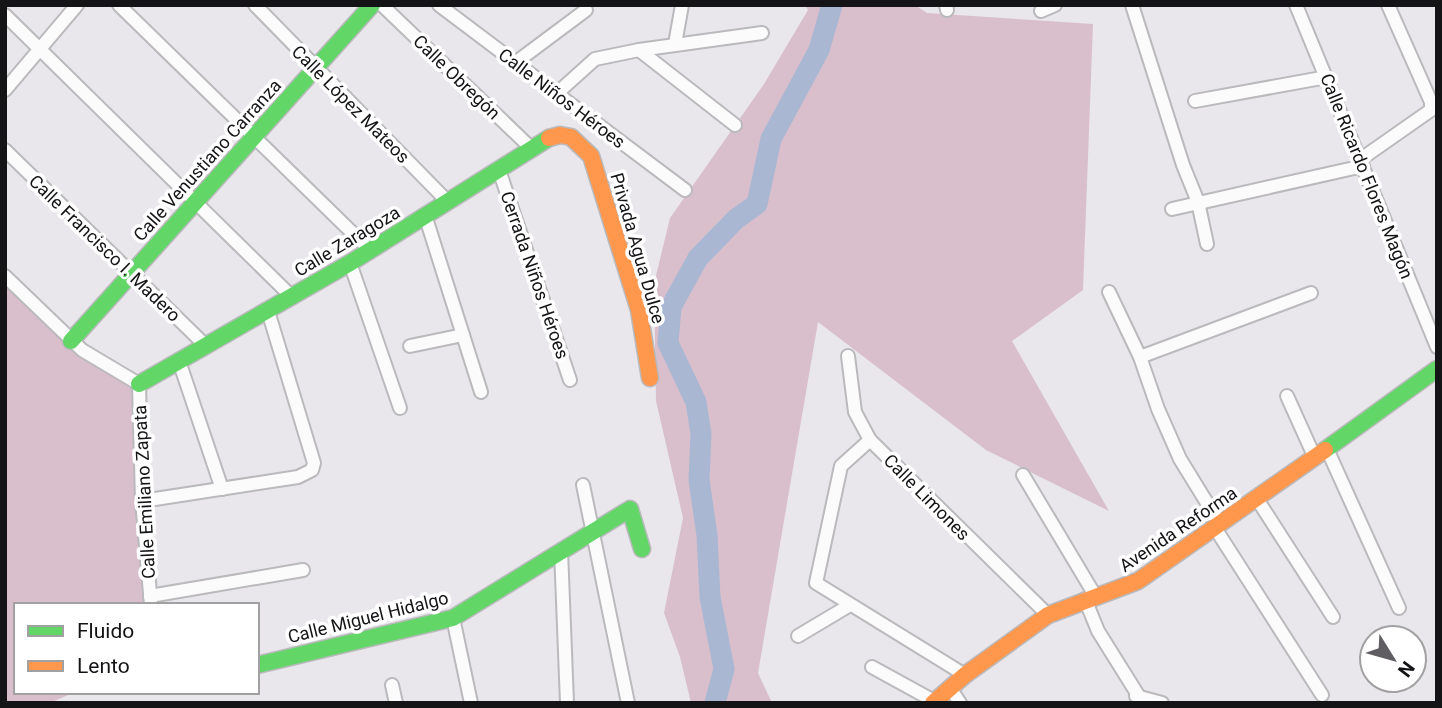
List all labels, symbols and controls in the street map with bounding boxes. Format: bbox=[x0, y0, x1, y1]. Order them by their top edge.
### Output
street label: Calle Obregón bbox=[409, 30, 505, 124]
street label: Calle López Mateos bbox=[288, 41, 414, 167]
street label: Calle Niños Héroes bbox=[495, 44, 629, 152]
street label: Calle Ricardo Flores Magón bbox=[1316, 70, 1418, 282]
street label: Calle Venustiano Carranza bbox=[129, 75, 285, 245]
street label: Calle Francisco I. Madero bbox=[25, 170, 185, 326]
street label: Privada Agua Dulce bbox=[606, 170, 670, 326]
street label: Cerrada Niños Héroes bbox=[496, 188, 574, 362]
street label: Calle Zaragoza bbox=[290, 201, 404, 281]
street label: Calle Emiliano Zapata bbox=[129, 405, 159, 579]
street label: Calle Limones bbox=[880, 450, 974, 544]
street label: Avenida Reforma bbox=[1115, 482, 1241, 576]
street label: Calle Miguel Hidalgo bbox=[286, 587, 450, 647]
legend bbox=[14, 603, 259, 694]
text: Fluido bbox=[77, 619, 134, 643]
north arrow bbox=[1358, 624, 1428, 694]
text: Lento bbox=[77, 654, 130, 678]
text: N bbox=[1393, 657, 1419, 681]

